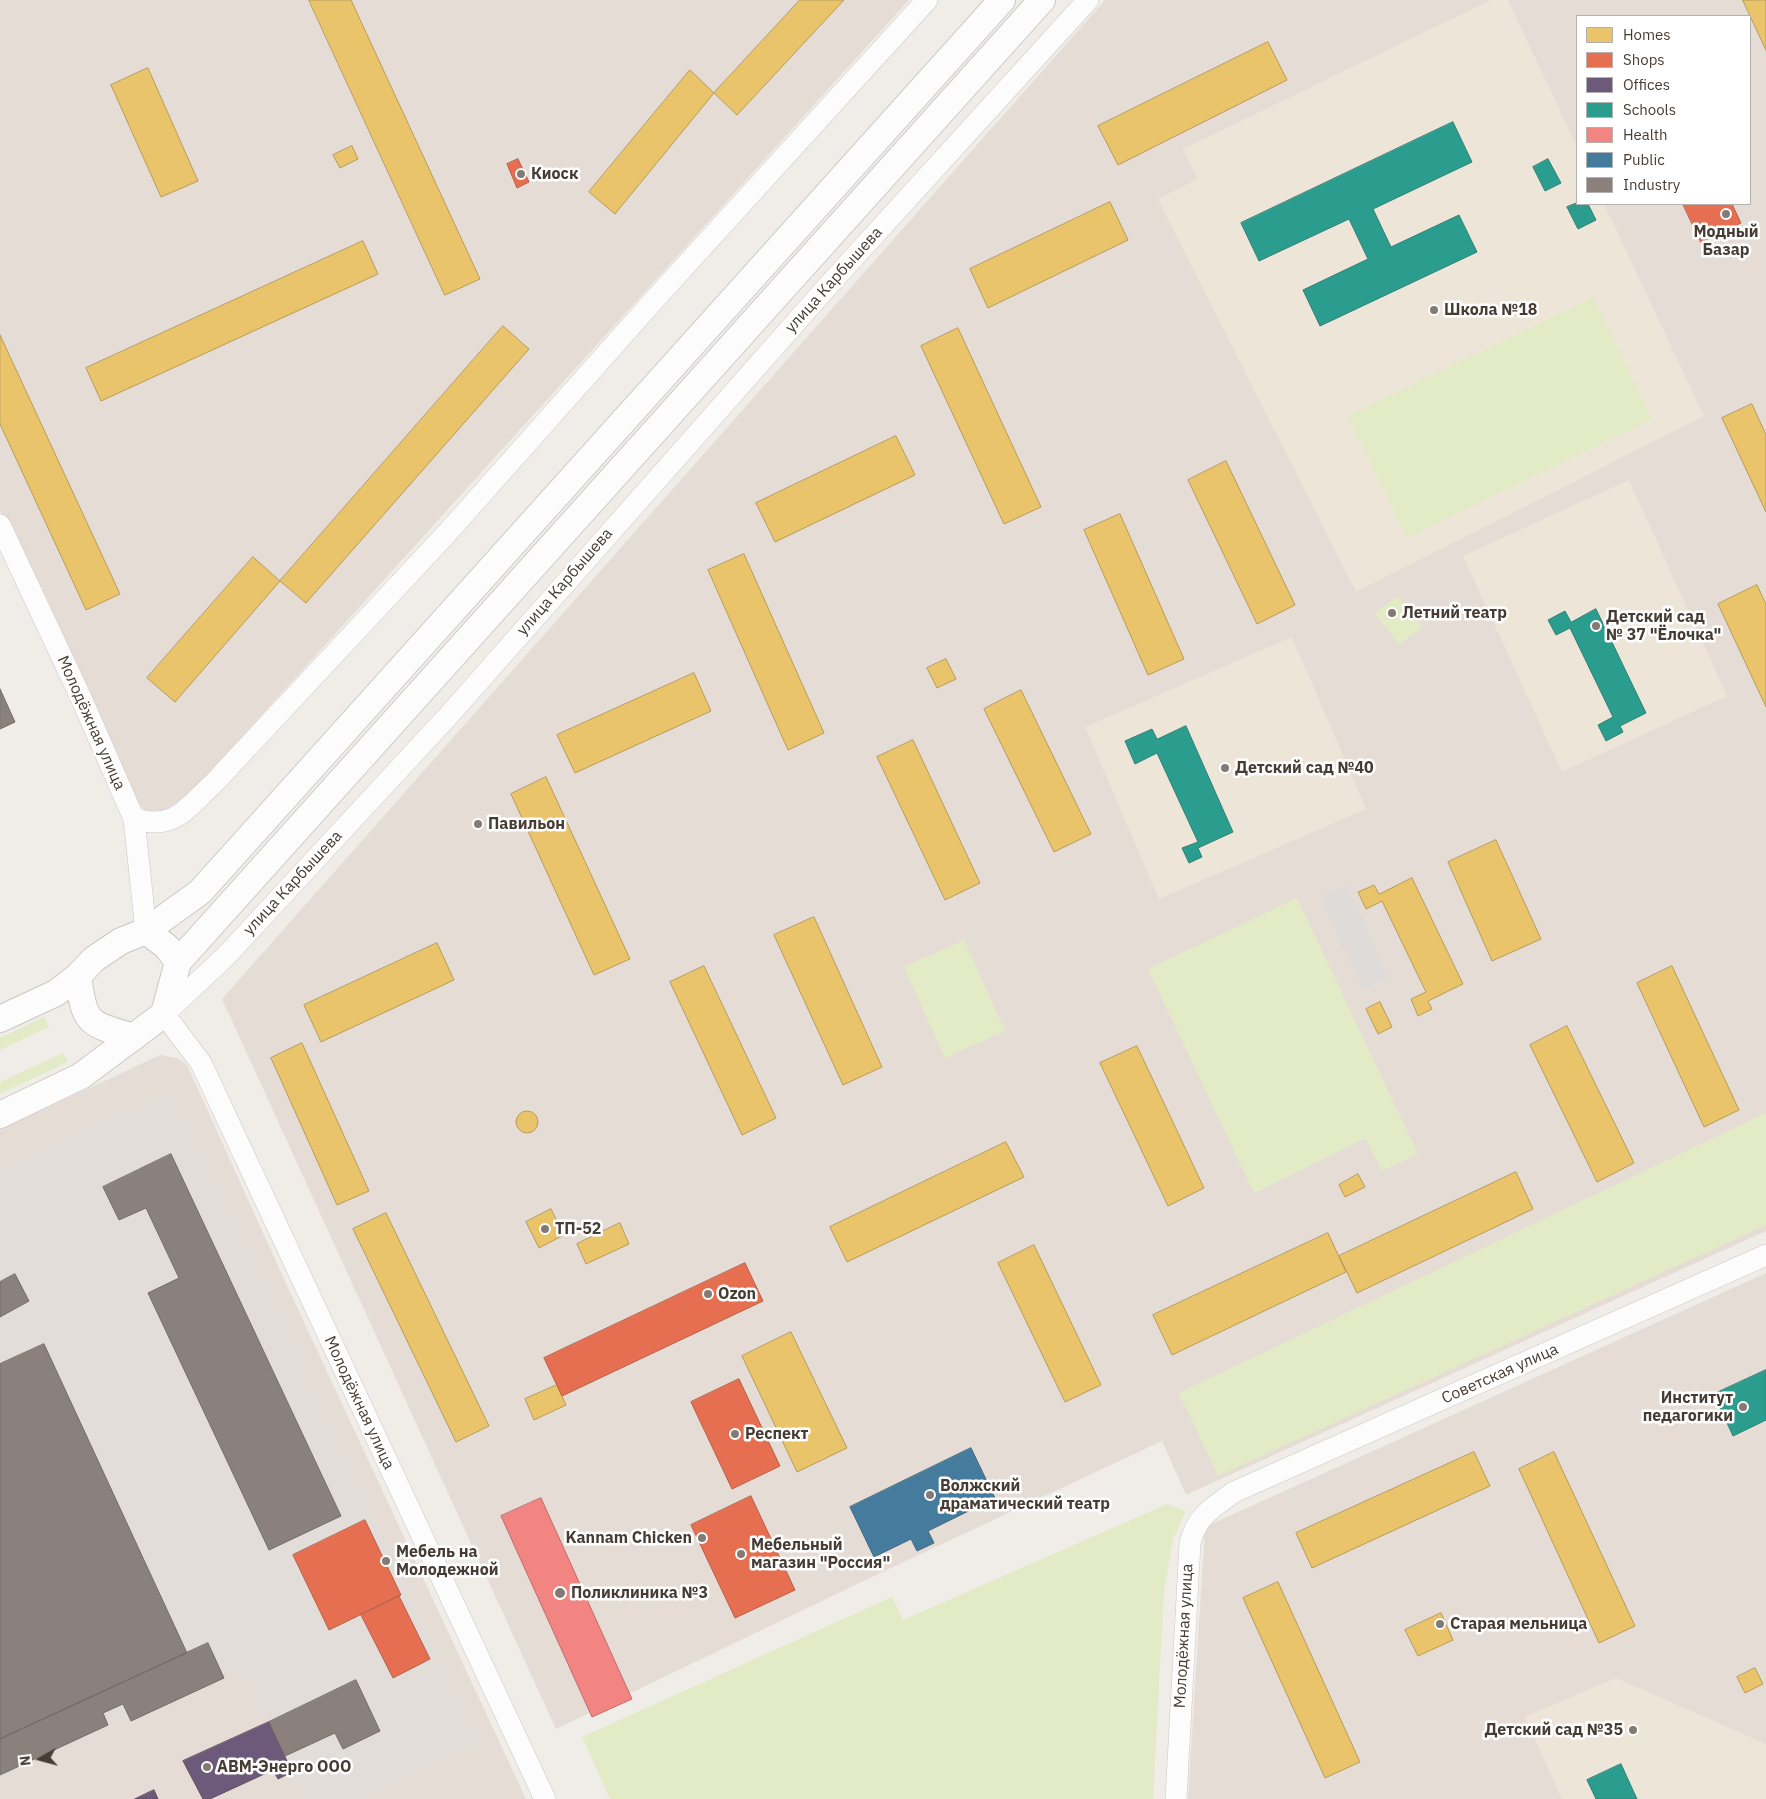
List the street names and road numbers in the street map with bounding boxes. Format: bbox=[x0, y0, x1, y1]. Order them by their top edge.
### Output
street label: улица Карбышева bbox=[781, 223, 887, 337]
street label: улица Карбышева bbox=[513, 524, 617, 640]
street label: Молодёжная улица bbox=[53, 653, 129, 793]
street label: улица Карбышева bbox=[240, 827, 346, 939]
street label: Молодёжная улица bbox=[320, 1333, 398, 1473]
street label: Советская улица bbox=[1439, 1340, 1561, 1408]
street label: Молодёжная улица bbox=[1171, 1563, 1197, 1709]

